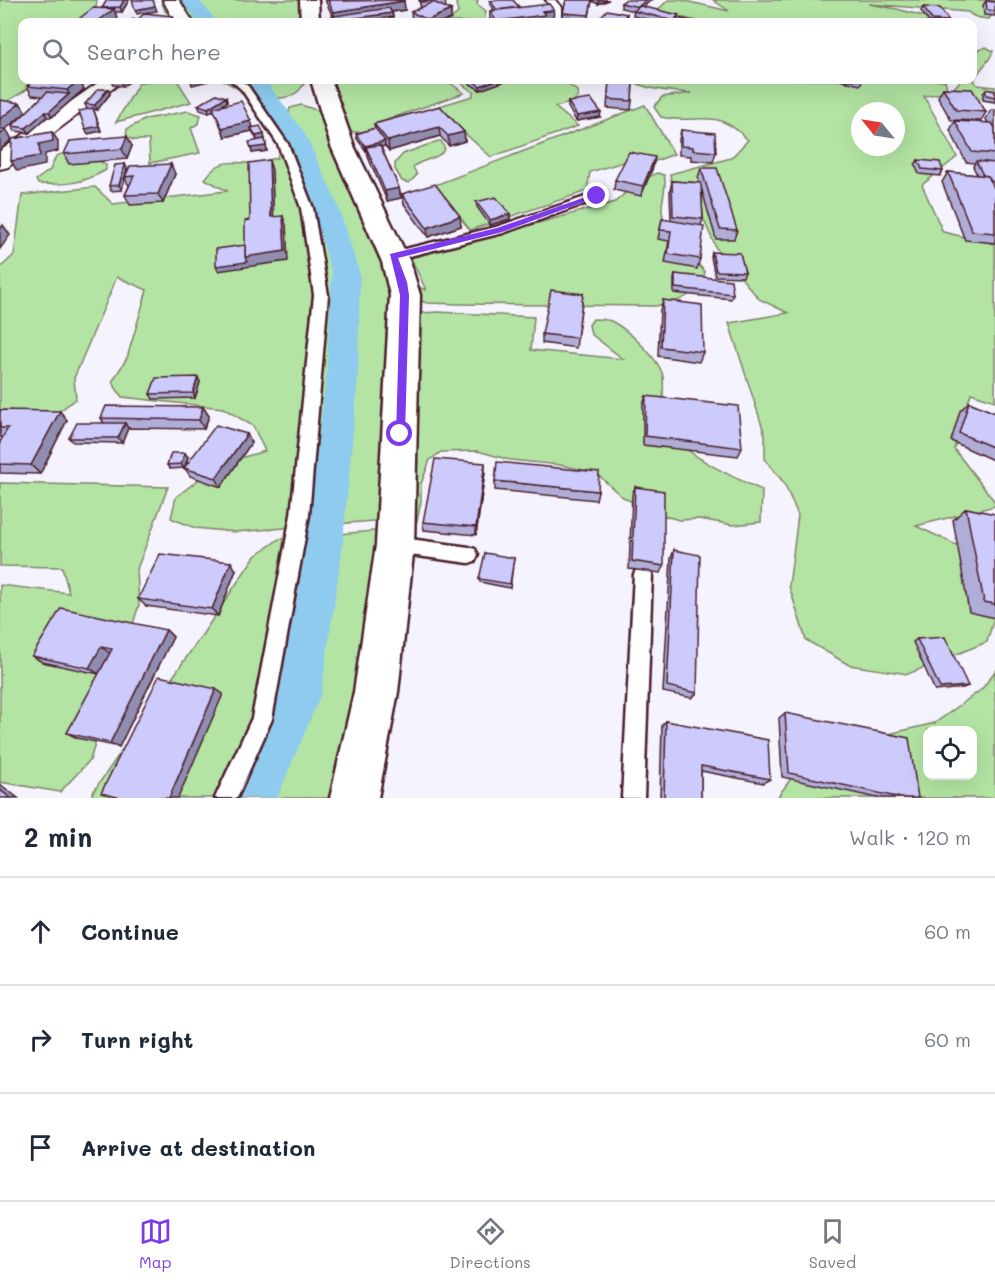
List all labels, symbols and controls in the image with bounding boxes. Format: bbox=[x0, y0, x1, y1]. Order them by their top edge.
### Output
search box bbox=[18, 18, 977, 84]
icon: search bbox=[39, 35, 72, 68]
text: Search here bbox=[87, 37, 221, 66]
north arrow bbox=[851, 102, 905, 156]
route end bbox=[583, 182, 609, 208]
route start bbox=[386, 420, 412, 446]
map controls bbox=[923, 726, 977, 780]
button: locate bbox=[923, 726, 977, 780]
text: 2 min bbox=[24, 820, 92, 854]
text: Walk · 120 m bbox=[849, 824, 971, 850]
icon: ahead bbox=[24, 915, 57, 948]
text: Continue bbox=[81, 917, 179, 946]
text: 60 m bbox=[924, 918, 971, 944]
icon: right bbox=[24, 1023, 57, 1056]
text: Turn right bbox=[81, 1025, 193, 1054]
text: 60 m bbox=[924, 1026, 971, 1052]
icon: arrive bbox=[24, 1131, 57, 1164]
text: Arrive at destination bbox=[81, 1133, 316, 1162]
tab: Map bbox=[139, 1215, 172, 1272]
tab: Directions bbox=[450, 1215, 531, 1272]
tab: Saved bbox=[809, 1215, 856, 1272]

